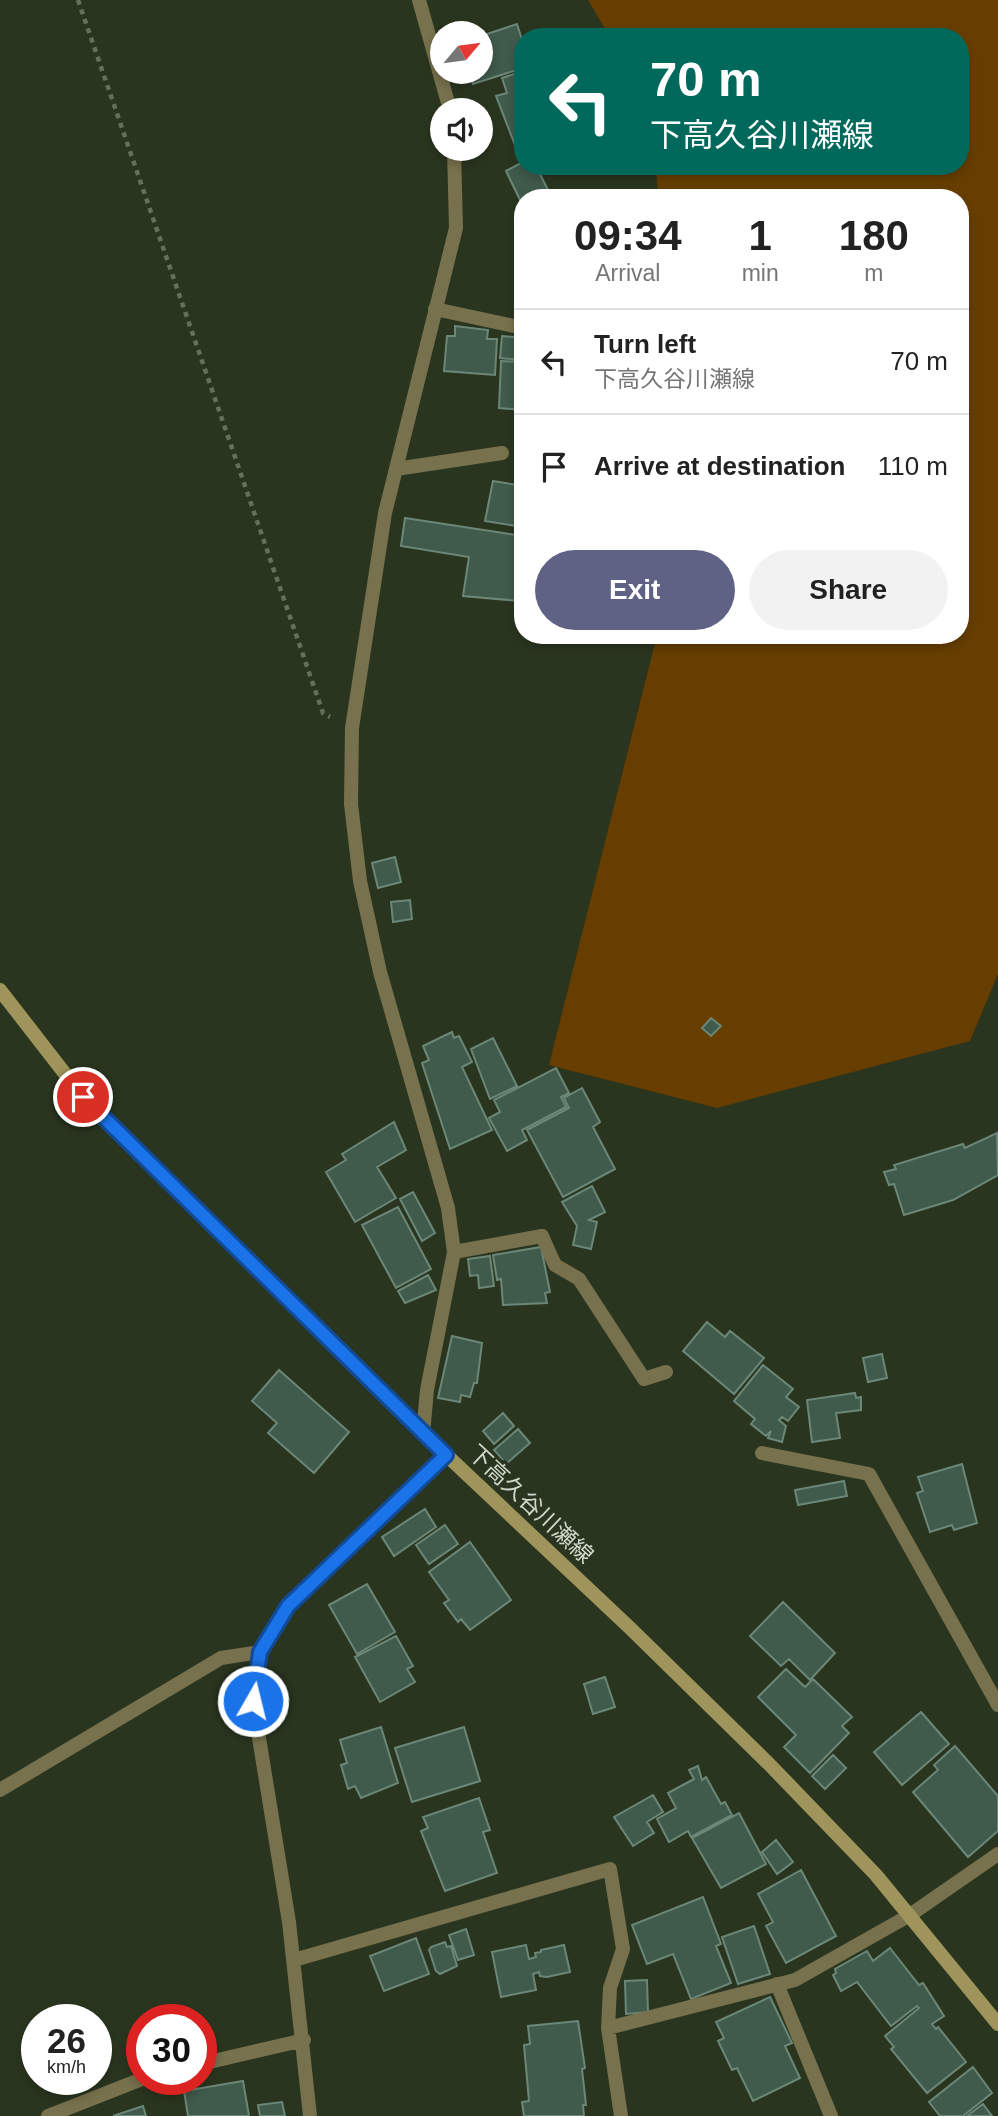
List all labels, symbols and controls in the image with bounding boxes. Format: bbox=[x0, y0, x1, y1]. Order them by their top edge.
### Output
north arrow bbox=[430, 21, 494, 84]
map controls bbox=[430, 21, 493, 161]
text: 70 m bbox=[650, 52, 762, 106]
icon: left bbox=[535, 56, 626, 147]
button: sound bbox=[430, 98, 493, 161]
text: 下高久谷川瀬線 bbox=[650, 117, 874, 153]
text: 09:34 bbox=[574, 212, 682, 259]
text: 1 bbox=[748, 212, 772, 259]
text: 180 bbox=[839, 212, 909, 259]
text: Arrival bbox=[595, 260, 660, 286]
text: min bbox=[742, 260, 779, 286]
text: m bbox=[864, 260, 883, 286]
text: Turn left bbox=[594, 329, 696, 359]
icon: left bbox=[535, 343, 573, 381]
text: 70 m bbox=[890, 346, 948, 376]
text: 下高久谷川瀬線 bbox=[594, 366, 755, 392]
icon: arrive bbox=[535, 448, 573, 486]
text: Arrive at destination bbox=[594, 451, 845, 481]
text: 110 m bbox=[878, 451, 948, 481]
button: Exit bbox=[535, 550, 735, 630]
button: Share bbox=[749, 550, 948, 630]
pin bbox=[53, 1067, 113, 1127]
icon: arrive bbox=[64, 1078, 102, 1116]
street label: 下高久谷川瀬線 bbox=[463, 1440, 599, 1568]
position arrow bbox=[216, 1664, 290, 1738]
speed limit sign: 30 bbox=[126, 2004, 217, 2095]
text: 26 bbox=[47, 2021, 86, 2060]
text: km/h bbox=[47, 2057, 86, 2077]

